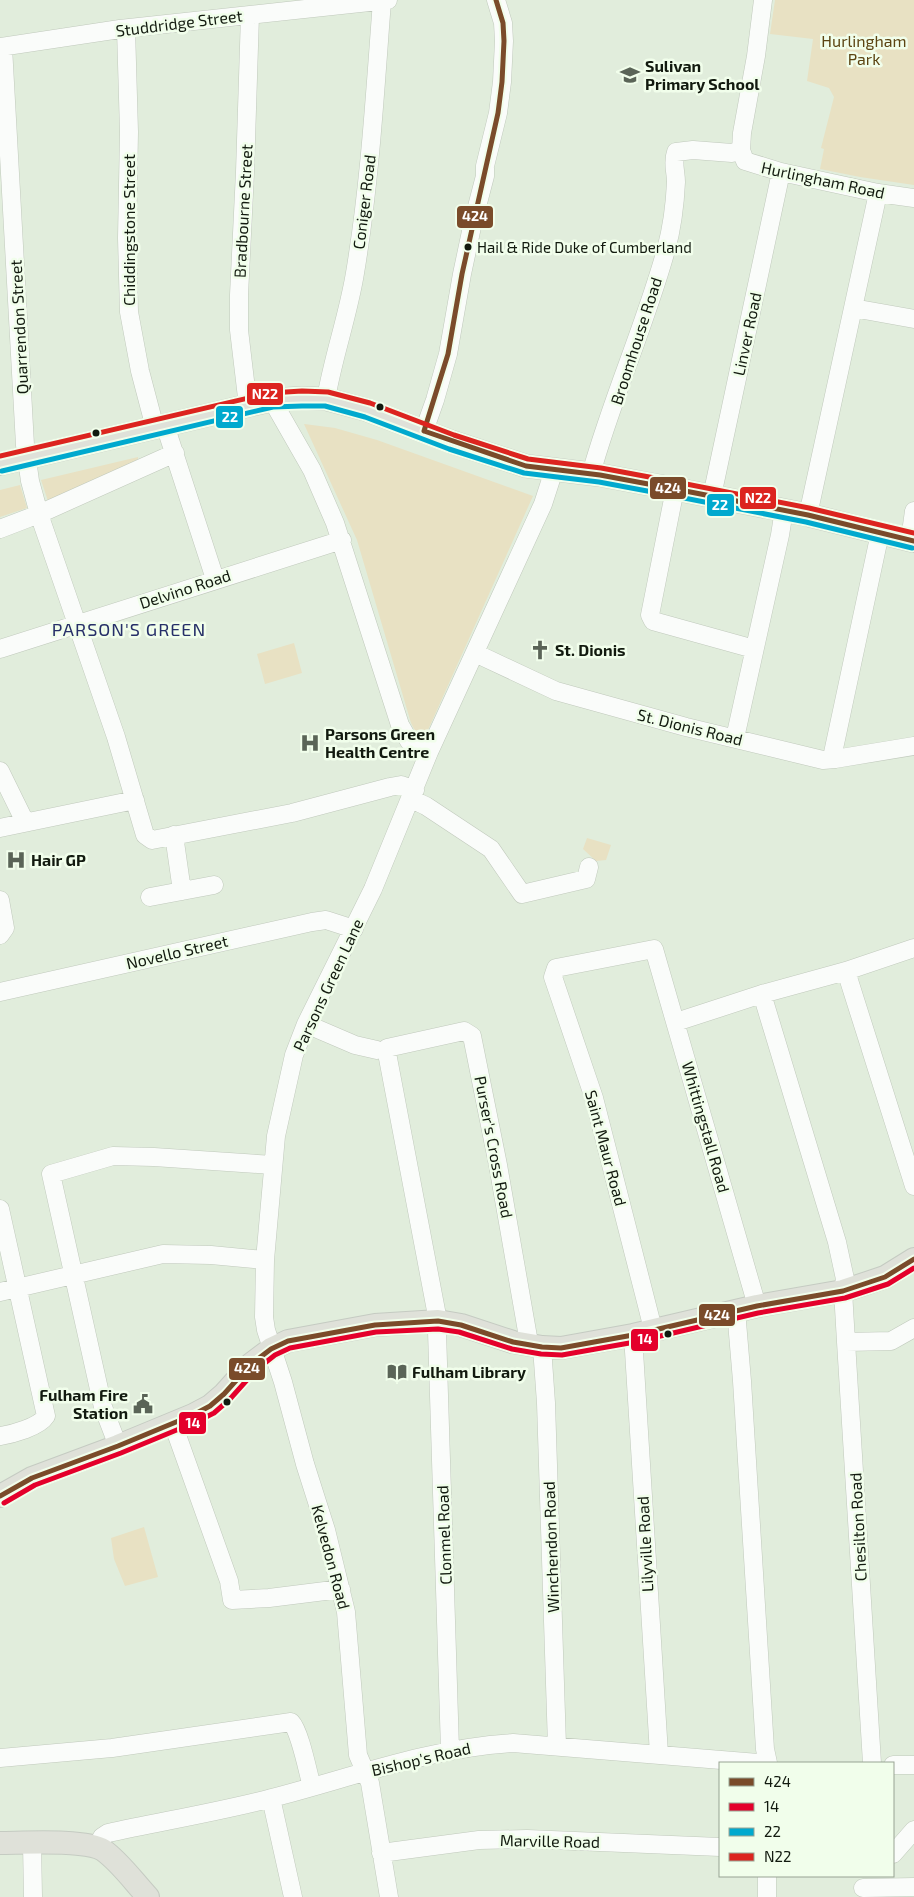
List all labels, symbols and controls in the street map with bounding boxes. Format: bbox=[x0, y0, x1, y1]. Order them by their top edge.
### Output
street label: Studdridge Street bbox=[115, 5, 243, 40]
park label: Hurlingham Park bbox=[821, 31, 907, 68]
place label: Sulivan Primary School bbox=[645, 56, 760, 94]
school or university icon: Sulivan Primary School bbox=[619, 64, 641, 86]
street label: Bradbourne Street bbox=[230, 144, 255, 278]
street label: Coniger Road bbox=[348, 153, 379, 250]
street label: Chiddingstone Street bbox=[119, 154, 138, 306]
street label: Hurlingham Road bbox=[760, 157, 887, 202]
line badge: 424 bbox=[456, 205, 494, 229]
text: 424 bbox=[462, 207, 488, 224]
place label: Hail & Ride Duke of Cumberland bbox=[477, 238, 692, 256]
marker: Hail & Ride Duke of Cumberland bbox=[463, 242, 473, 252]
street label: Quarrendon Street bbox=[5, 259, 33, 395]
street label: Broomhouse Road bbox=[606, 275, 665, 407]
street label: Linver Road bbox=[728, 290, 765, 377]
line badge: N22 bbox=[246, 382, 284, 406]
text: N22 bbox=[252, 385, 278, 402]
unlabelled marker bbox=[375, 402, 385, 412]
line badge: 22 bbox=[215, 405, 244, 429]
text: 22 bbox=[222, 408, 238, 425]
unlabelled marker bbox=[91, 428, 101, 438]
line badge: 424 bbox=[649, 476, 687, 500]
text: 424 bbox=[655, 479, 681, 496]
line badge: N22 bbox=[739, 486, 777, 510]
text: N22 bbox=[745, 489, 771, 506]
line badge: 22 bbox=[706, 493, 735, 517]
text: 22 bbox=[712, 496, 728, 513]
street label: Delvino Road bbox=[137, 565, 233, 612]
district label: PARSON'S GREEN bbox=[52, 618, 206, 640]
church icon: St. Dionis bbox=[529, 639, 551, 661]
place label: St. Dionis bbox=[555, 640, 626, 659]
street label: St. Dionis Road bbox=[636, 704, 745, 749]
place label: Parsons Green Health Centre bbox=[325, 724, 435, 761]
hospital icon: Parsons Green Health Centre bbox=[299, 732, 321, 754]
hospital icon: Hair GP bbox=[5, 849, 27, 871]
place label: Hair GP bbox=[31, 850, 86, 869]
street label: Parsons Green Lane bbox=[289, 916, 367, 1054]
street label: Novello Street bbox=[124, 931, 230, 972]
street label: Whittingstall Road bbox=[679, 1059, 734, 1195]
street label: Purser's Cross Road bbox=[471, 1074, 518, 1220]
street label: Saint Maur Road bbox=[582, 1088, 631, 1208]
line badge: 424 bbox=[698, 1303, 736, 1327]
text: 424 bbox=[704, 1306, 730, 1323]
line badge: 14 bbox=[630, 1328, 659, 1352]
unlabelled marker bbox=[663, 1329, 673, 1339]
text: 14 bbox=[638, 1330, 653, 1347]
line badge: 424 bbox=[228, 1357, 266, 1381]
text: 424 bbox=[234, 1359, 260, 1376]
library icon: Fulham Library bbox=[386, 1361, 408, 1383]
place label: Fulham Library bbox=[412, 1362, 526, 1382]
place label: Fulham Fire Station bbox=[39, 1385, 128, 1422]
public building icon: Fulham Fire Station bbox=[132, 1393, 154, 1415]
unlabelled marker bbox=[222, 1397, 232, 1407]
line badge: 14 bbox=[178, 1411, 207, 1435]
text: 14 bbox=[186, 1414, 201, 1431]
street label: Chesilton Road bbox=[845, 1472, 870, 1582]
street label: Winchendon Road bbox=[539, 1481, 562, 1613]
street label: Clonmel Road bbox=[432, 1485, 455, 1585]
street label: Lilyville Road bbox=[633, 1496, 657, 1592]
street label: Kelvedon Road bbox=[308, 1503, 355, 1611]
street label: Bishop's Road bbox=[369, 1738, 472, 1779]
legend bbox=[719, 1762, 894, 1877]
text: 424 bbox=[764, 1772, 791, 1790]
text: 14 bbox=[764, 1797, 779, 1815]
text: 22 bbox=[764, 1822, 781, 1840]
street label: Marville Road bbox=[500, 1830, 600, 1851]
text: N22 bbox=[764, 1847, 791, 1865]

